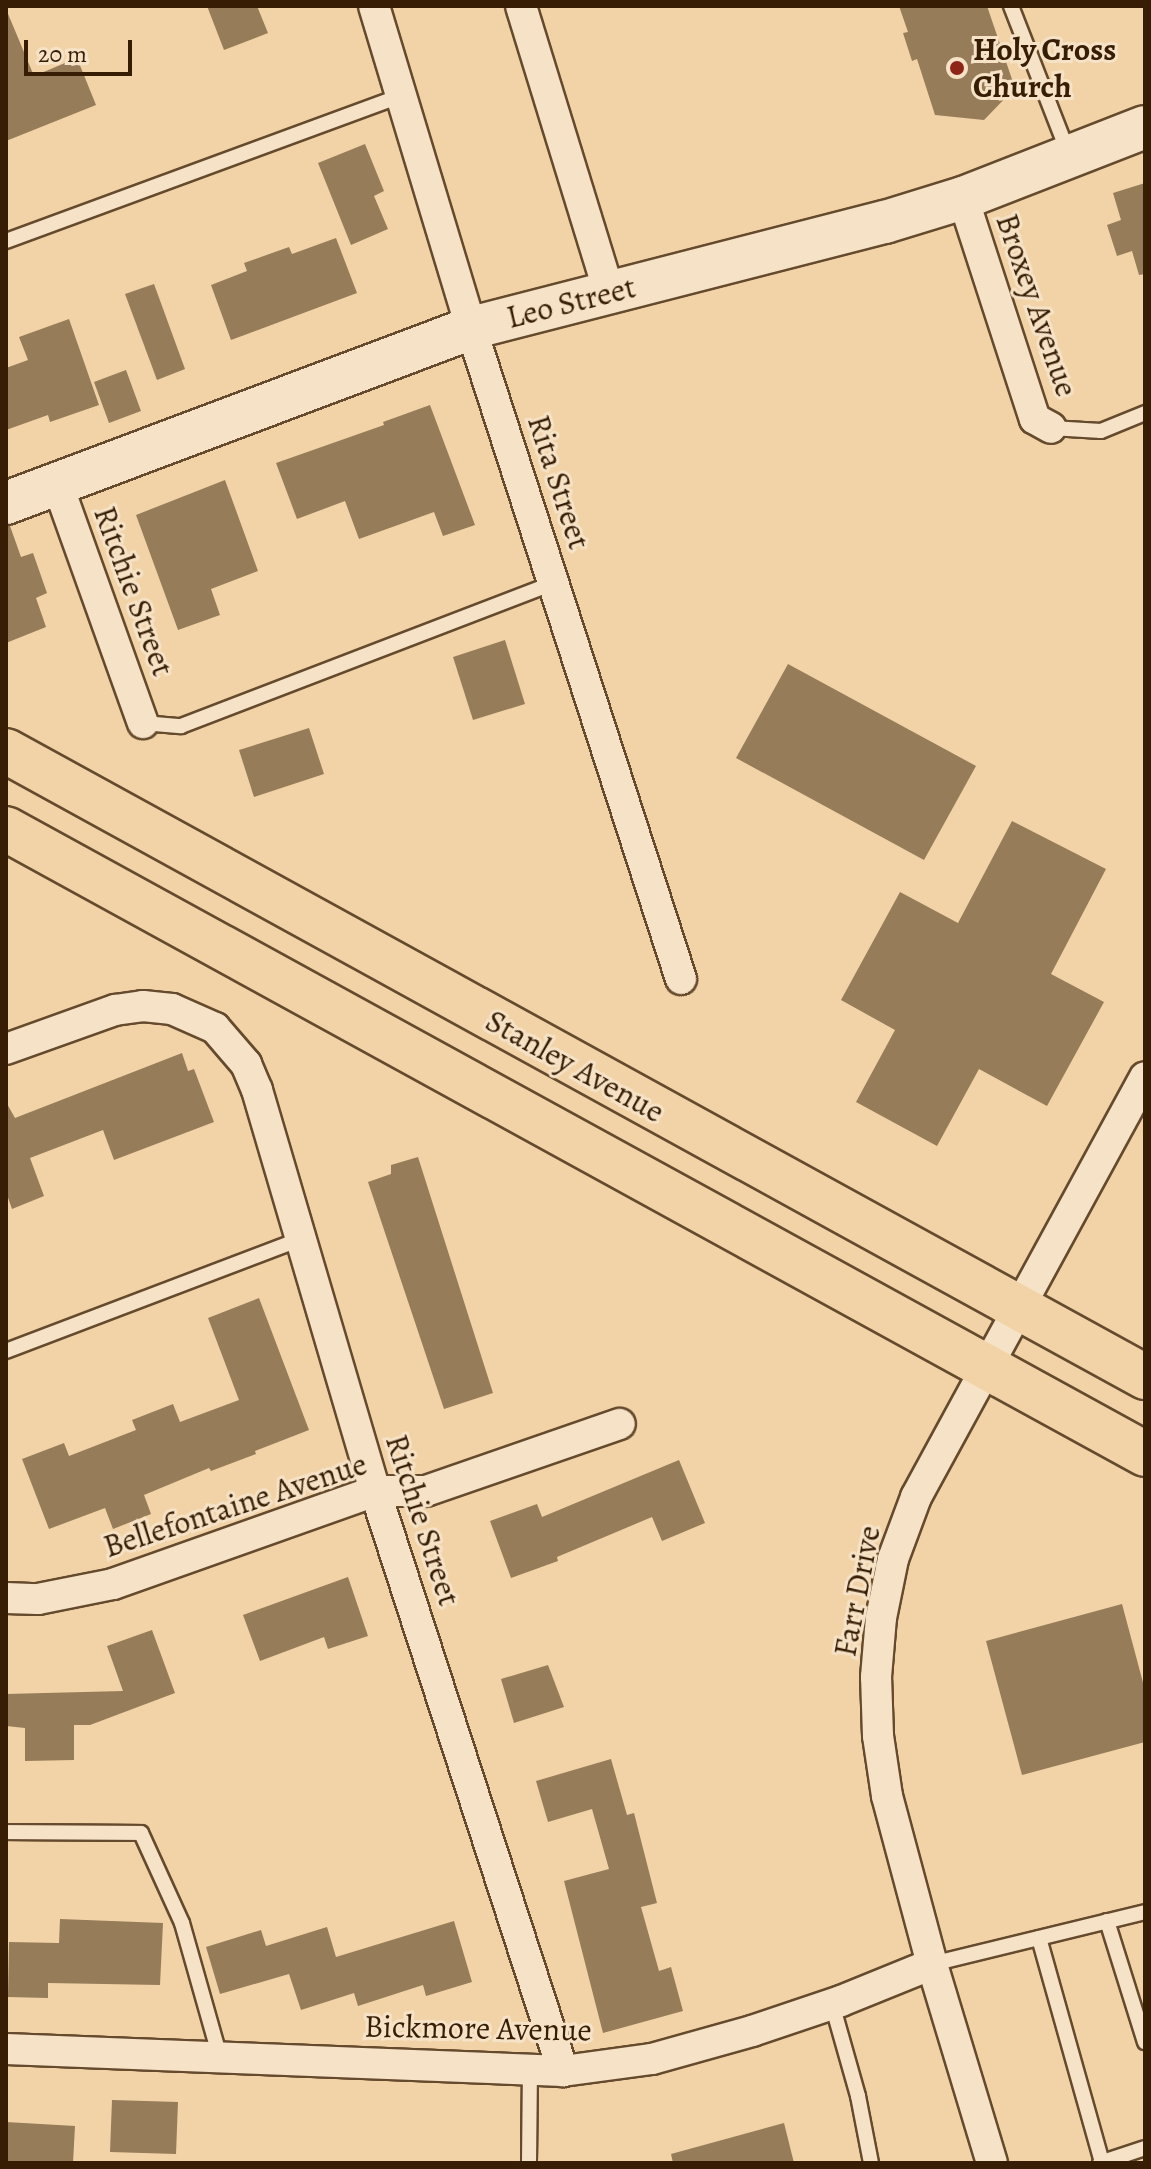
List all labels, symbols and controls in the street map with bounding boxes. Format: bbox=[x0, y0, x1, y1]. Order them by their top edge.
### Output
scale bar bbox=[28, 24, 136, 74]
place label: Holy Cross Church bbox=[973, 31, 1116, 106]
text: 20 m bbox=[38, 38, 87, 70]
marker: Holy Cross Church bbox=[948, 59, 966, 77]
street label: Broxey Avenue bbox=[988, 209, 1086, 401]
street label: Leo Street bbox=[503, 267, 639, 337]
street label: Rita Street bbox=[519, 410, 599, 554]
street label: Ritchie Street bbox=[86, 501, 182, 681]
street label: Stanley Avenue bbox=[479, 1001, 671, 1131]
street label: Ritchie Street bbox=[377, 1429, 469, 1611]
street label: Bellefontaine Avenue bbox=[99, 1444, 371, 1566]
street label: Farr Drive bbox=[826, 1522, 888, 1660]
street label: Bickmore Avenue bbox=[364, 2007, 592, 2049]

